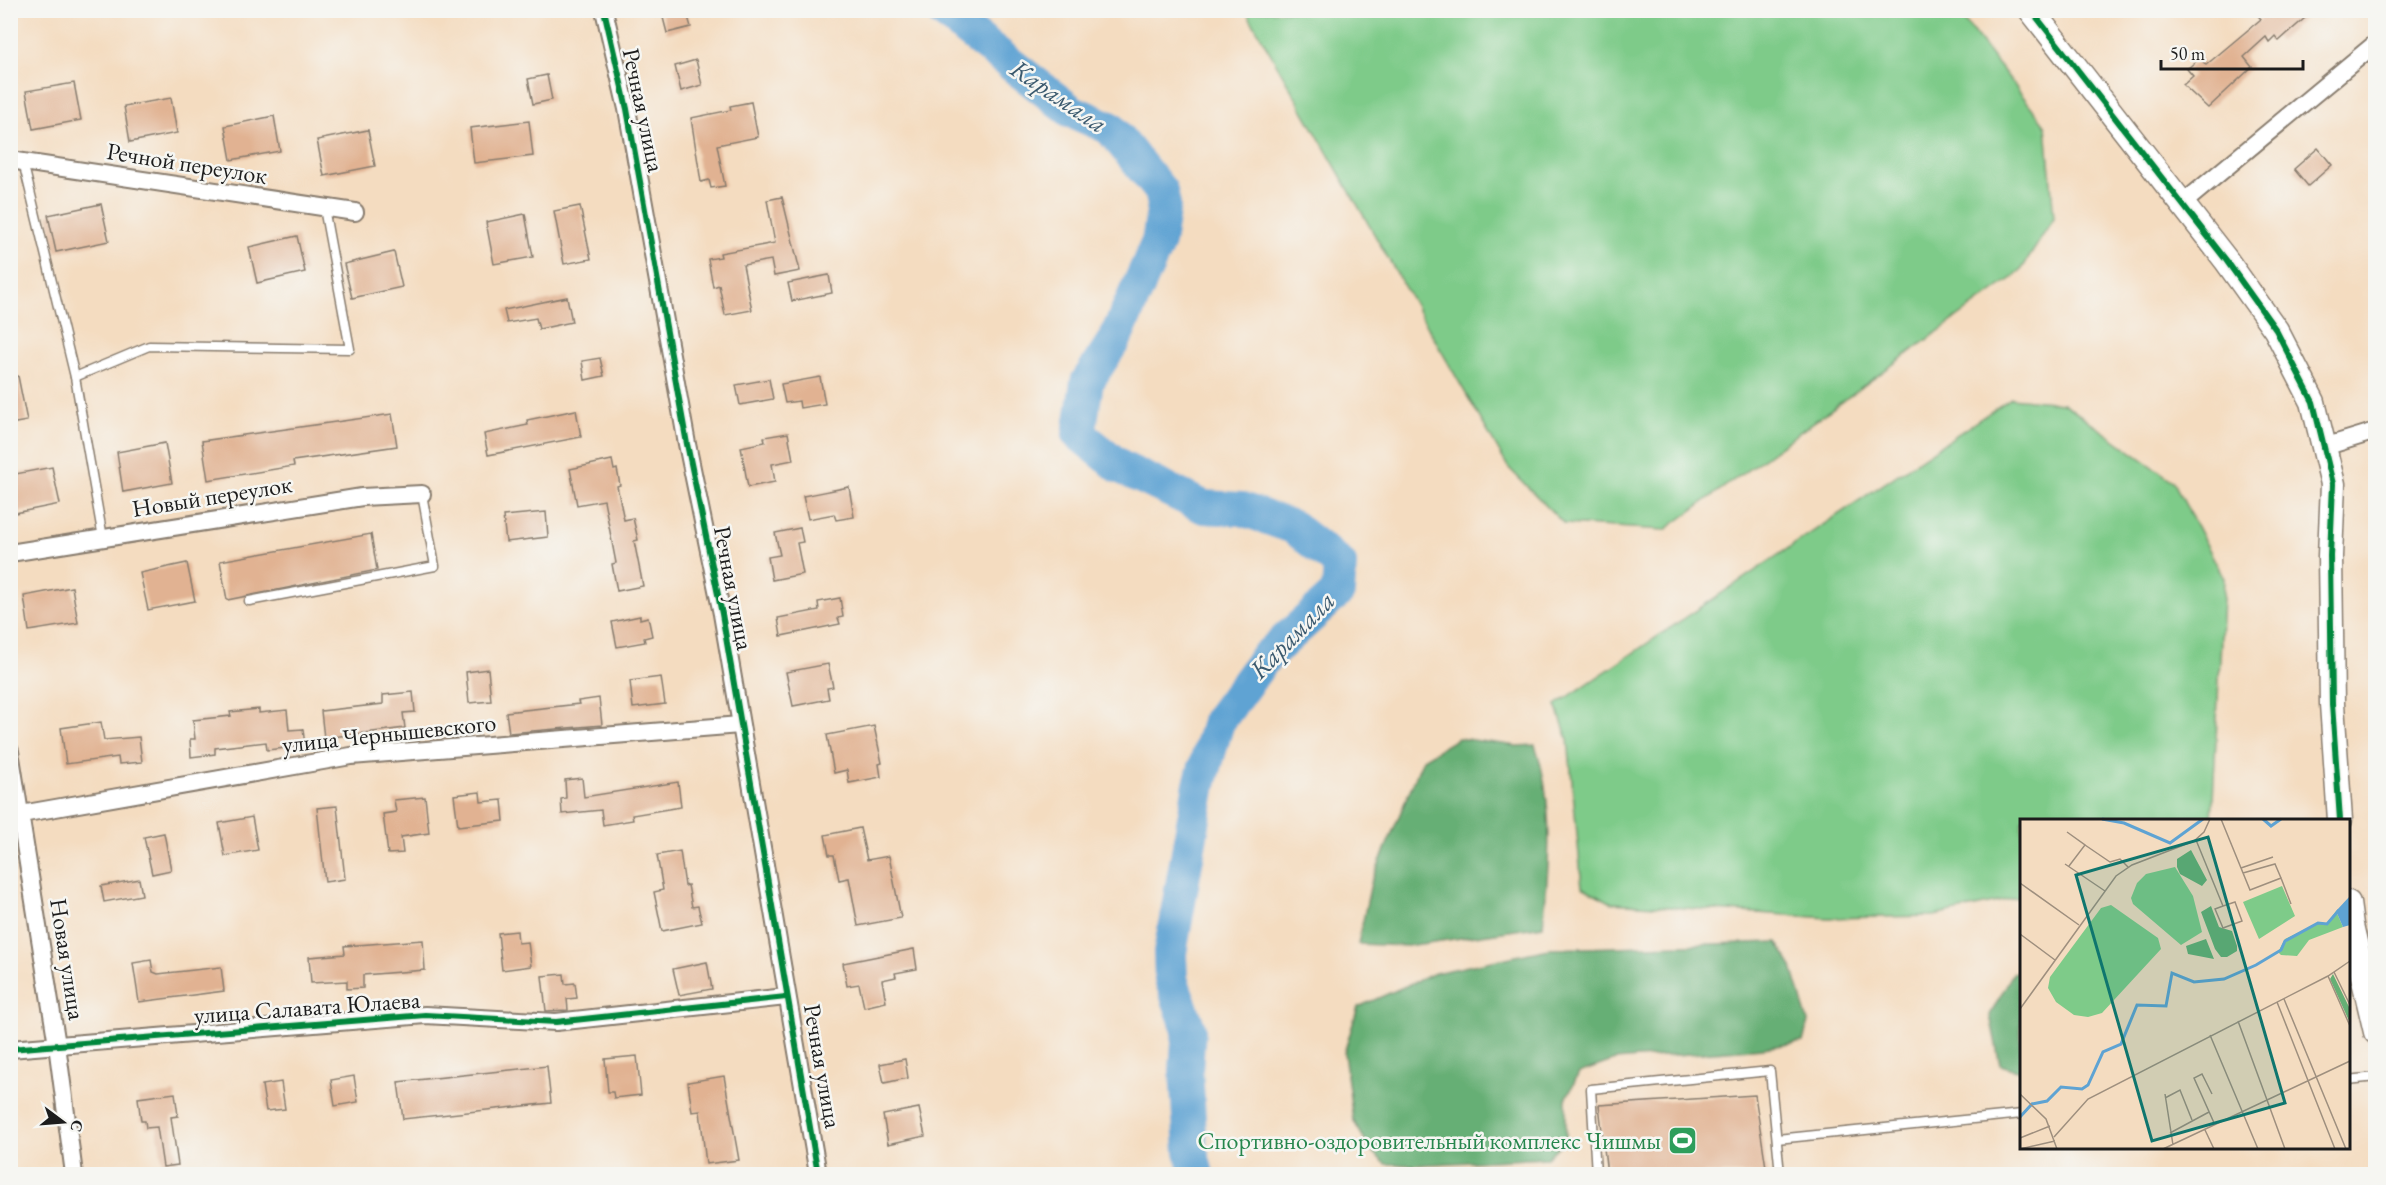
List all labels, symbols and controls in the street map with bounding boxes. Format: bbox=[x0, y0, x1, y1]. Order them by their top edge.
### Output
scale bar bbox=[2161, 33, 2304, 71]
text: 50 m bbox=[2170, 42, 2205, 65]
street label: Речная улица bbox=[616, 45, 672, 175]
water label: Карамала bbox=[1003, 51, 1114, 141]
street label: Речной переулок bbox=[105, 135, 270, 191]
street label: Новый переулок bbox=[130, 468, 295, 524]
street label: Речная улица bbox=[707, 523, 761, 653]
water label: Карамала bbox=[1241, 584, 1342, 687]
street label: улица Чернышевского bbox=[281, 706, 498, 760]
inset map bbox=[2020, 819, 2350, 1149]
street label: Новая улица bbox=[43, 896, 93, 1022]
street label: улица Салавата Юлаева bbox=[193, 984, 422, 1030]
street label: Речная улица bbox=[797, 1001, 849, 1131]
north arrow bbox=[33, 1092, 93, 1152]
text: С bbox=[65, 1118, 89, 1134]
sports icon: Спортивно-оздоровительный комплекс Чишмы bbox=[1666, 1124, 1698, 1156]
place label: Спортивно-оздоровительный комплекс Чишмы bbox=[1197, 1125, 1661, 1156]

